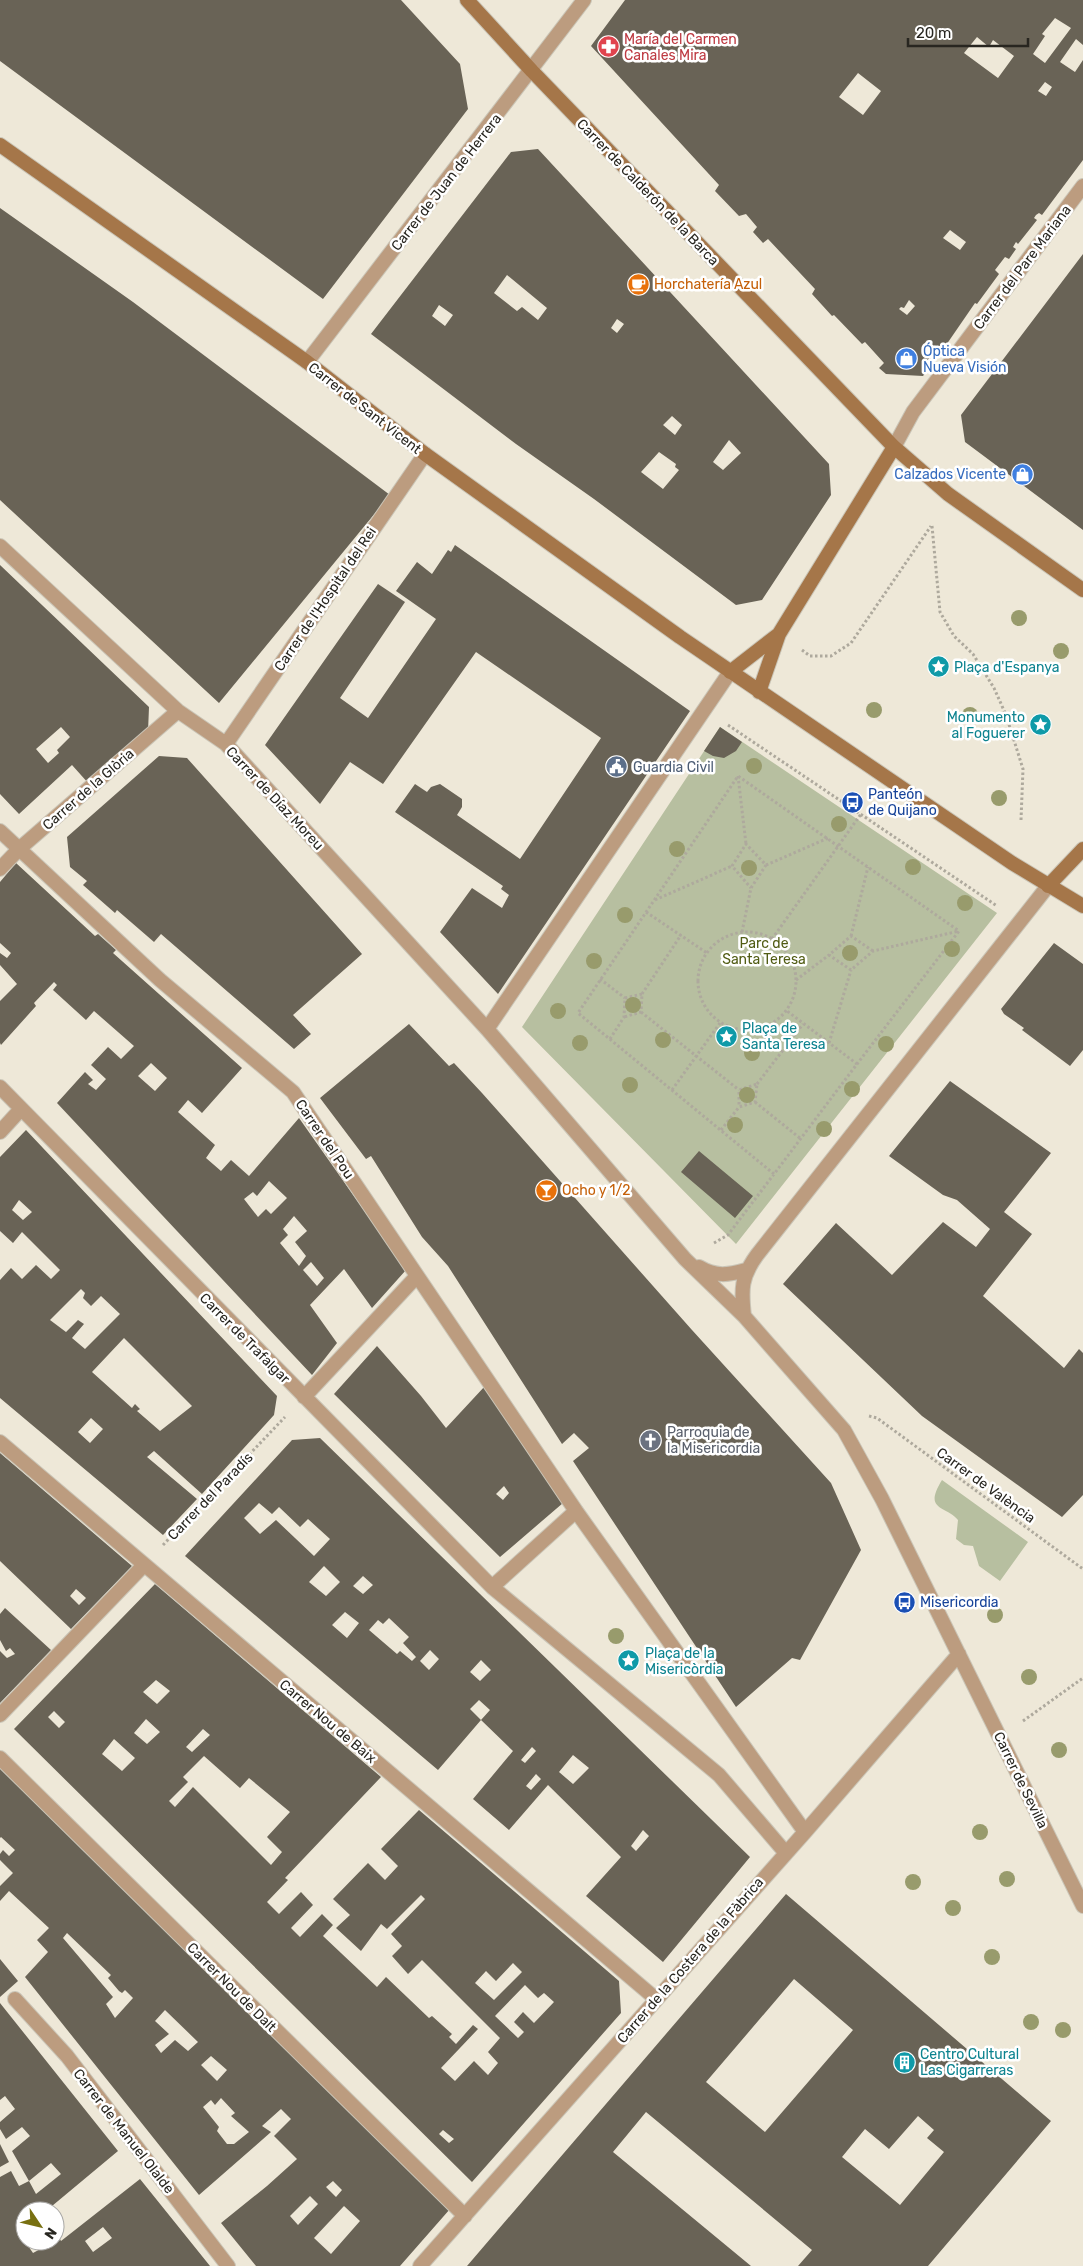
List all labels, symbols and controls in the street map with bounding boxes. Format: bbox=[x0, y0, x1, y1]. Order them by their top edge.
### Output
scale bar bbox=[908, 15, 1028, 47]
text: 20 m bbox=[916, 24, 951, 42]
place label: María del Carmen Canales Mira bbox=[624, 31, 737, 64]
pharmacy icon: María del Carmen Canales Mira bbox=[596, 35, 620, 59]
street label: Carrer de Juan de Herrera bbox=[388, 110, 505, 254]
street label: Carrer de Calderón de la Barca bbox=[573, 116, 722, 269]
street label: Carrer del Pare Mariana bbox=[970, 202, 1075, 333]
cafe icon: Horchatería Azul bbox=[626, 272, 650, 296]
place label: Horchatería Azul bbox=[654, 276, 762, 293]
place label: Óptica Nueva Visión bbox=[923, 342, 1007, 376]
shop icon: Óptica Nueva Visión bbox=[895, 347, 919, 371]
street label: Carrer de Sant Vicent bbox=[305, 359, 425, 458]
shop icon: Calzados Vicente bbox=[1010, 462, 1034, 486]
place label: Calzados Vicente bbox=[894, 466, 1006, 483]
street label: Carrer de l'Hospital del Rei bbox=[271, 524, 380, 675]
place icon: Plaça d'Espanya bbox=[926, 655, 950, 679]
place label: Plaça d'Espanya bbox=[954, 659, 1060, 676]
place label: Monumento al Foguerer bbox=[947, 709, 1026, 742]
place icon: Monumento al Foguerer bbox=[1029, 713, 1053, 737]
street label: Carrer de Díaz Moreu bbox=[222, 743, 327, 854]
street label: Carrer de la Glòria bbox=[39, 745, 137, 834]
public building icon: Guardia Civil bbox=[605, 755, 629, 779]
place label: Guardia Civil bbox=[633, 759, 714, 776]
place label: Panteón de Quijano bbox=[868, 786, 937, 819]
bus stop icon: Panteón de Quijano bbox=[840, 790, 864, 814]
park label: Parc de Santa Teresa bbox=[722, 935, 806, 968]
place label: Plaça de Santa Teresa bbox=[742, 1020, 826, 1053]
place icon: Plaça de Santa Teresa bbox=[714, 1024, 738, 1048]
street label: Carrer del Pou bbox=[292, 1096, 357, 1182]
bar icon: Ocho y 1/2 bbox=[534, 1178, 558, 1202]
place label: Ocho y 1/2 bbox=[562, 1182, 630, 1199]
street label: Carrer de Trafalgar bbox=[196, 1290, 294, 1388]
place label: Parroquia de la Misericordia bbox=[667, 1424, 760, 1457]
church icon: Parroquia de la Misericordia bbox=[639, 1428, 663, 1452]
street label: Carrer de València bbox=[933, 1444, 1038, 1527]
street label: Carrer del Paradís bbox=[164, 1449, 256, 1544]
bus stop icon: Misericordia bbox=[892, 1590, 916, 1614]
place label: Misericordia bbox=[920, 1594, 999, 1611]
place label: Plaça de la Misericòrdia bbox=[645, 1645, 724, 1678]
place icon: Plaça de la Misericòrdia bbox=[617, 1649, 641, 1673]
street label: Carrer Nou de Baix bbox=[276, 1676, 380, 1767]
street label: Carrer de Sevilla bbox=[990, 1729, 1051, 1831]
street label: Carrer de la Costera de la Fàbrica bbox=[614, 1874, 767, 2047]
street label: Carrer Nou de Dalt bbox=[183, 1939, 280, 2036]
place label: Centro Cultural Las Cigarreras bbox=[920, 2046, 1019, 2079]
building icon: Centro Cultural Las Cigarreras bbox=[892, 2050, 916, 2074]
street label: Carrer de Manuel Olalde bbox=[69, 2065, 178, 2197]
north arrow bbox=[15, 2201, 65, 2251]
text: N bbox=[40, 2224, 60, 2242]

